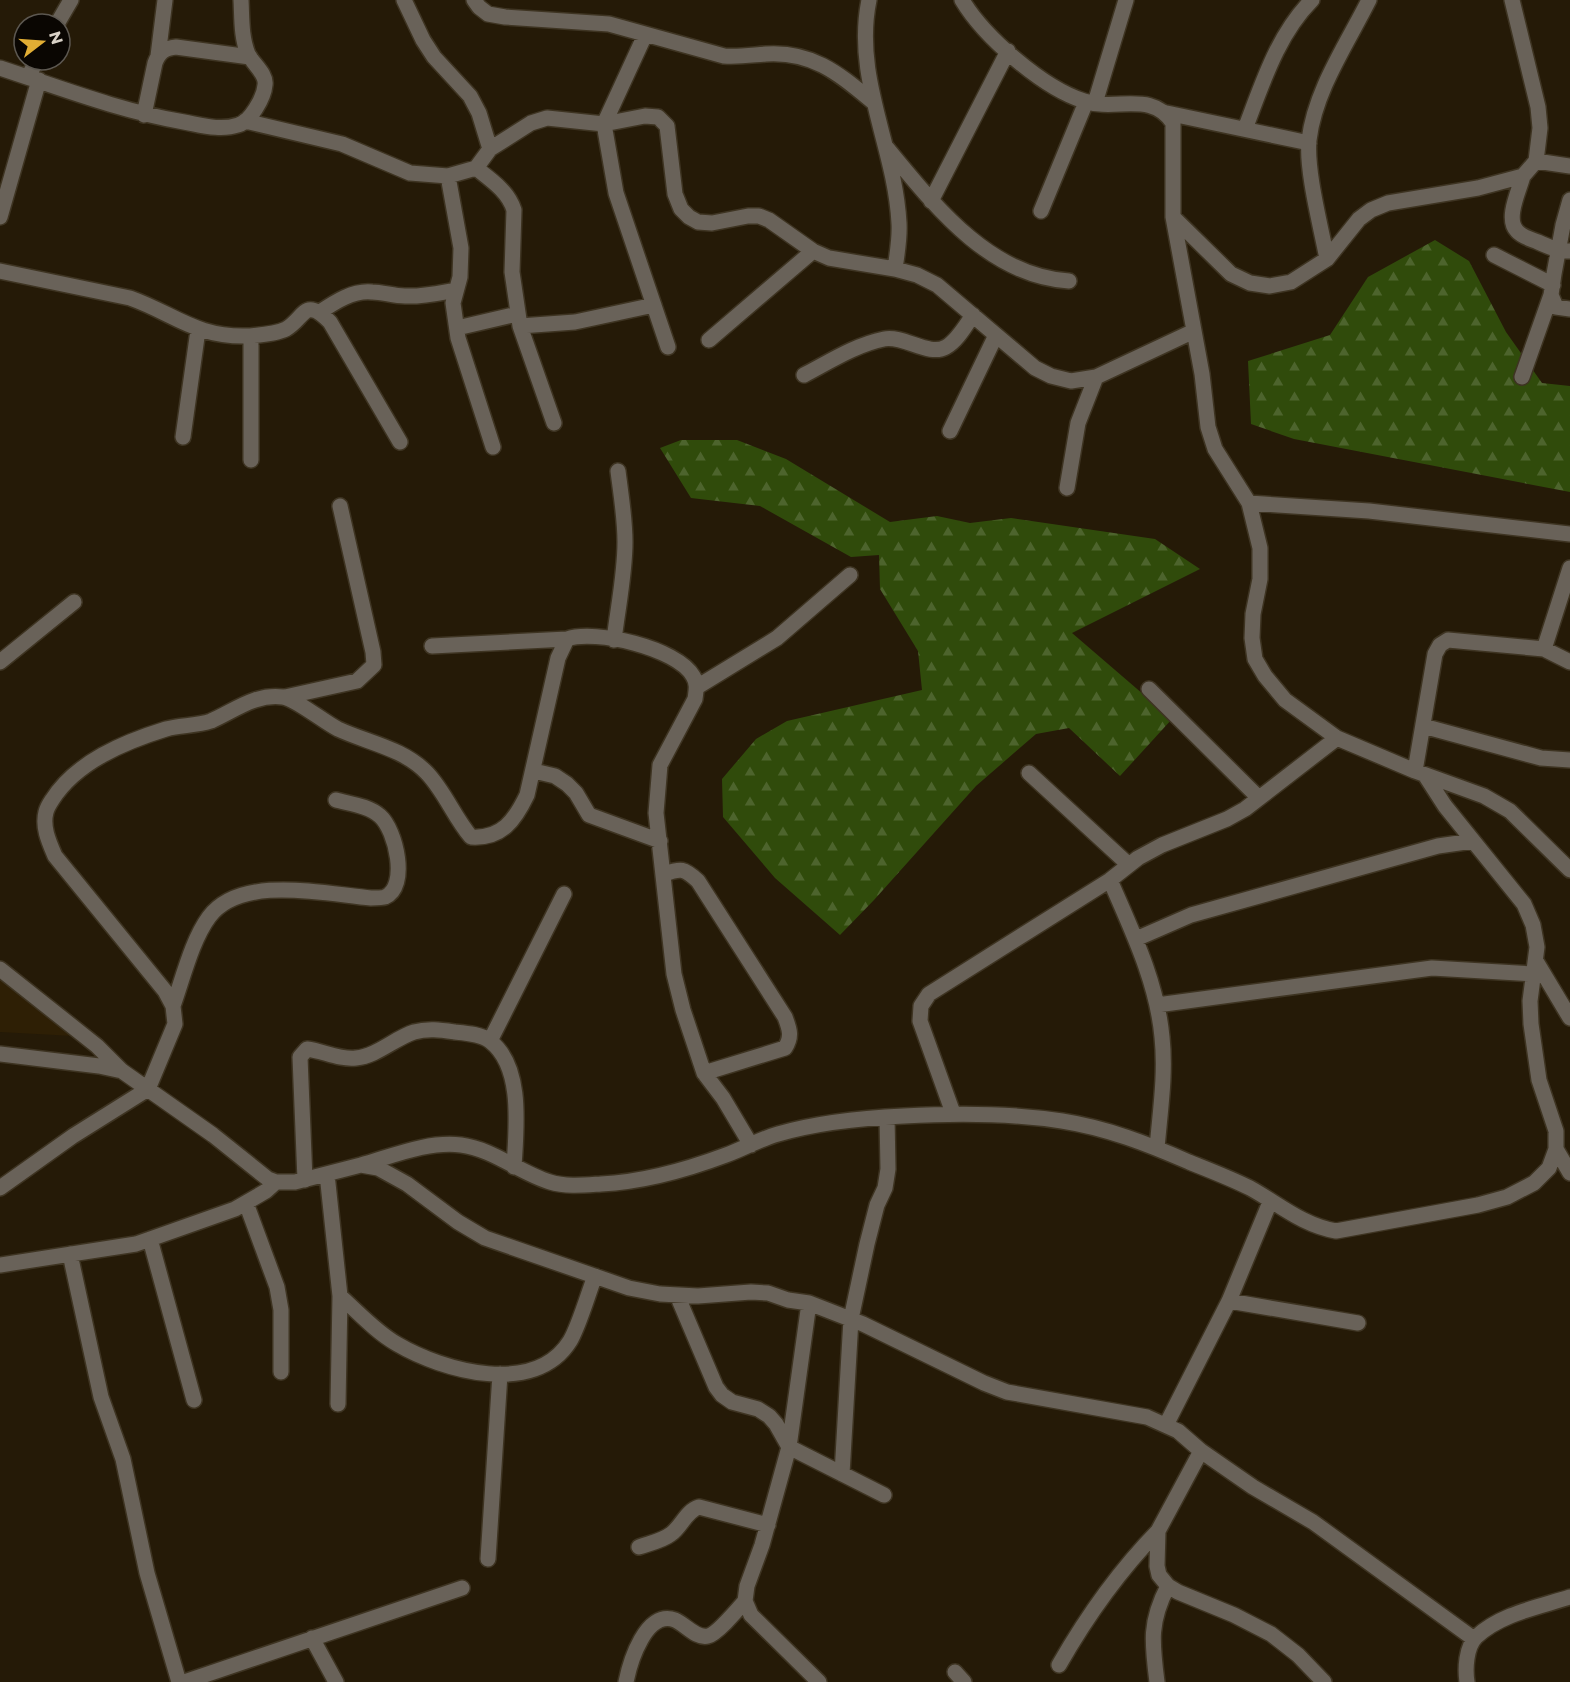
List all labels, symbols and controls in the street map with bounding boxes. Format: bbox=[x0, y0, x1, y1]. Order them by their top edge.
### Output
north arrow bbox=[12, 12, 72, 72]
text: N bbox=[45, 29, 67, 47]

